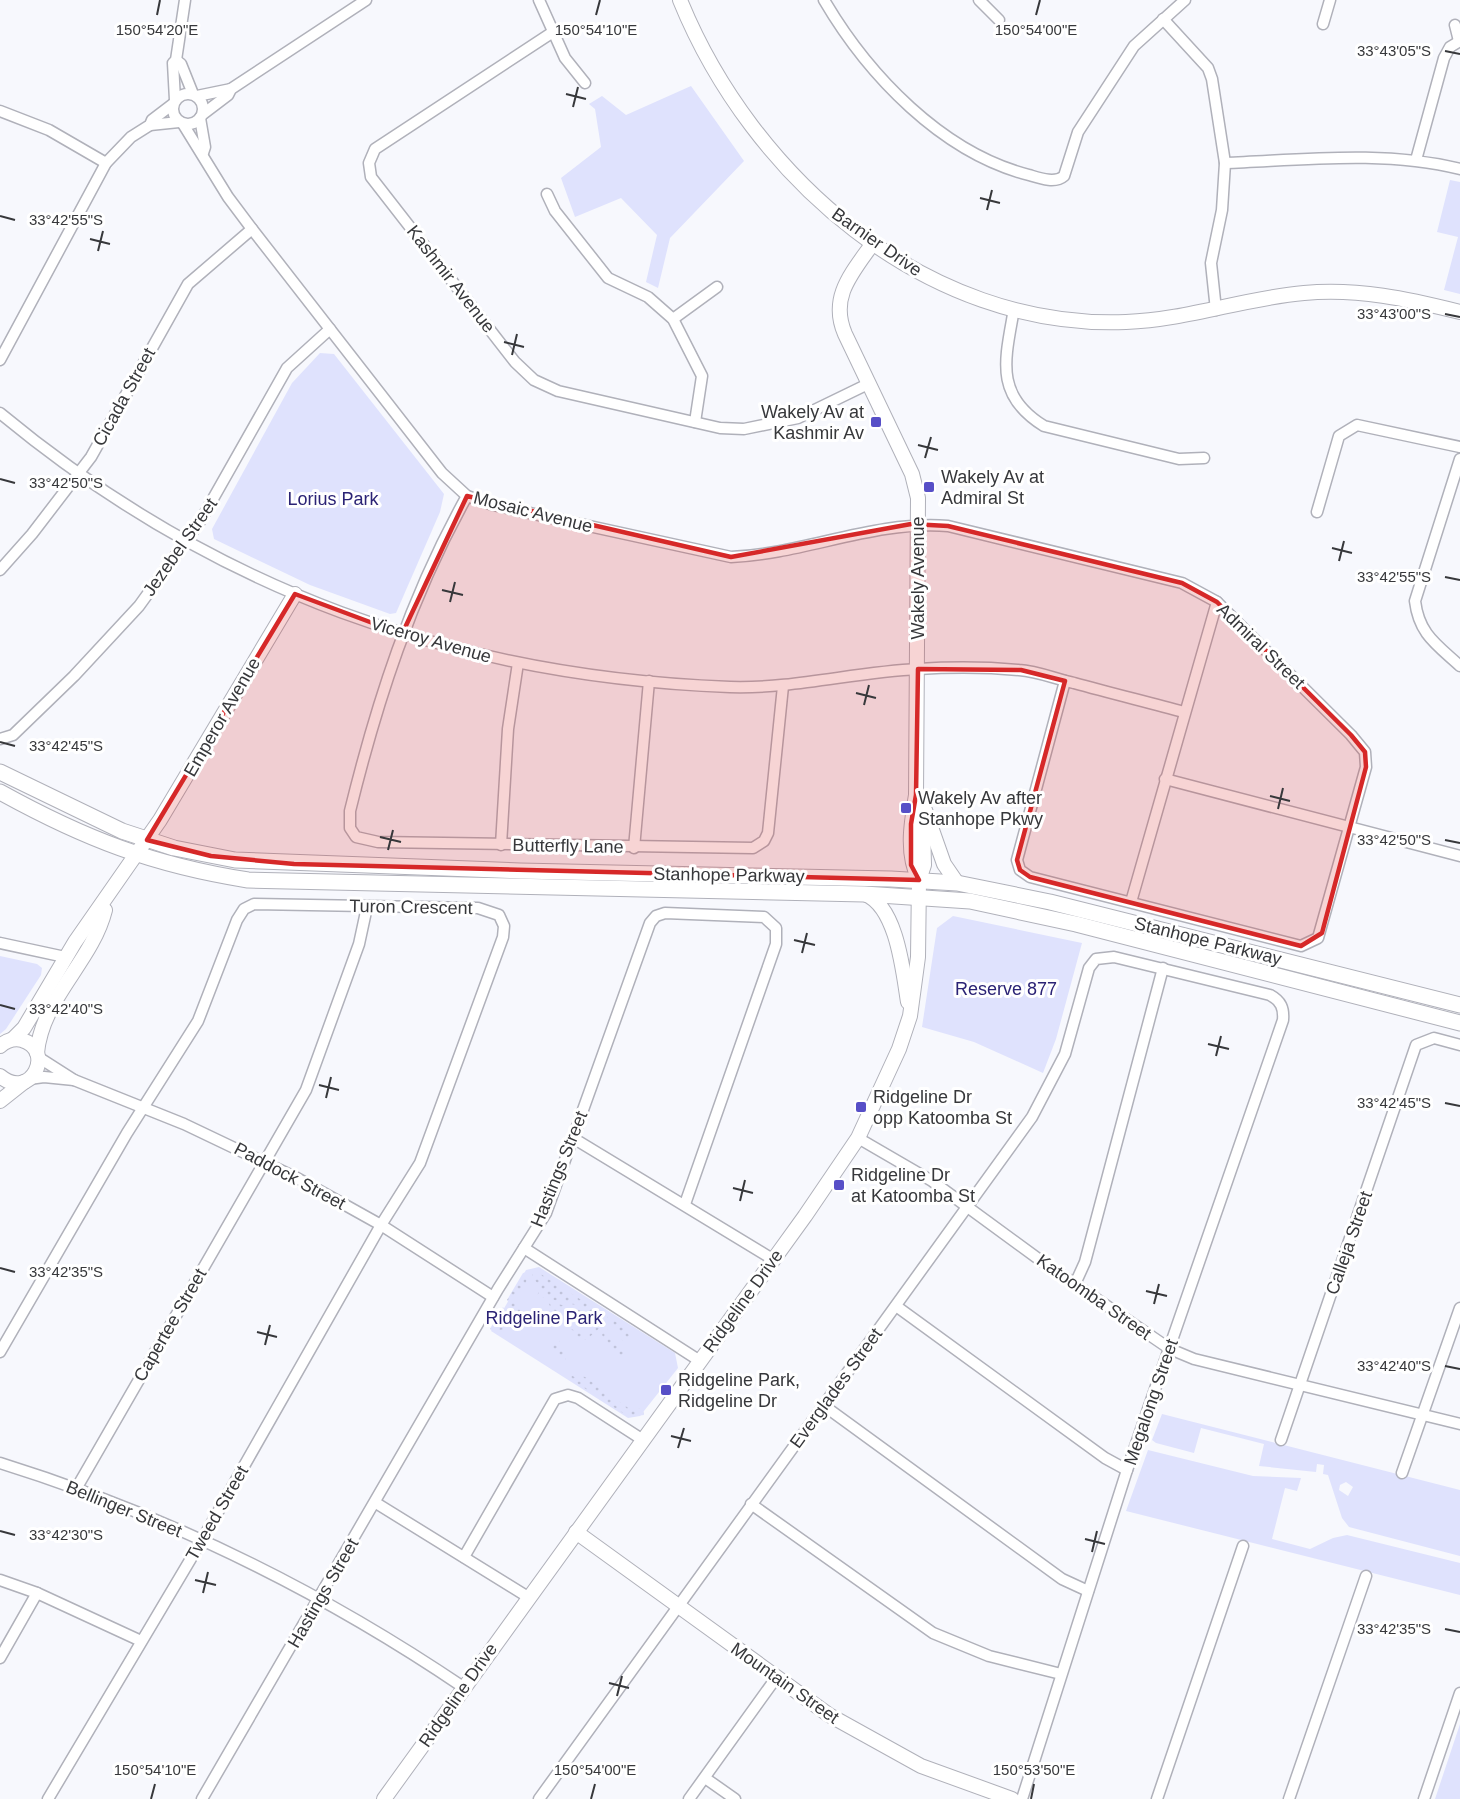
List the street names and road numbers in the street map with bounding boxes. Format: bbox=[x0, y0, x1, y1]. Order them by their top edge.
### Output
street label: Barnier Drive bbox=[828, 204, 926, 280]
street label: Kashmir Avenue bbox=[403, 221, 499, 337]
street label: Cicada Street bbox=[89, 344, 159, 450]
street label: Mosaic Avenue bbox=[472, 488, 594, 536]
street label: Jezebel Street bbox=[139, 494, 221, 600]
street label: Wakely Avenue bbox=[908, 516, 928, 640]
street label: Admiral Street bbox=[1213, 599, 1309, 693]
street label: Viceroy Avenue bbox=[368, 613, 494, 667]
street label: Emperor Avenue bbox=[180, 654, 264, 780]
street label: Butterfly Lane bbox=[512, 835, 624, 857]
street label: Stanhope Parkway bbox=[653, 864, 805, 886]
street label: Turon Crescent bbox=[349, 896, 473, 918]
street label: Stanhope Parkway bbox=[1132, 913, 1284, 969]
street label: Hastings Street bbox=[527, 1108, 591, 1230]
street label: Paddock Street bbox=[231, 1138, 349, 1214]
street label: Calleja Street bbox=[1322, 1189, 1376, 1297]
street label: Ridgeline Drive bbox=[699, 1246, 787, 1356]
street label: Katoomba Street bbox=[1033, 1250, 1155, 1344]
street label: Capertee Street bbox=[130, 1265, 210, 1385]
street label: Everglades Street bbox=[786, 1324, 886, 1452]
street label: Megalong Street bbox=[1120, 1336, 1182, 1468]
street label: Tweed Street bbox=[182, 1462, 252, 1564]
street label: Bellinger Street bbox=[63, 1477, 185, 1541]
street label: Hastings Street bbox=[284, 1535, 362, 1651]
street label: Mountain Street bbox=[727, 1638, 843, 1728]
street label: Ridgeline Drive bbox=[415, 1639, 501, 1751]

